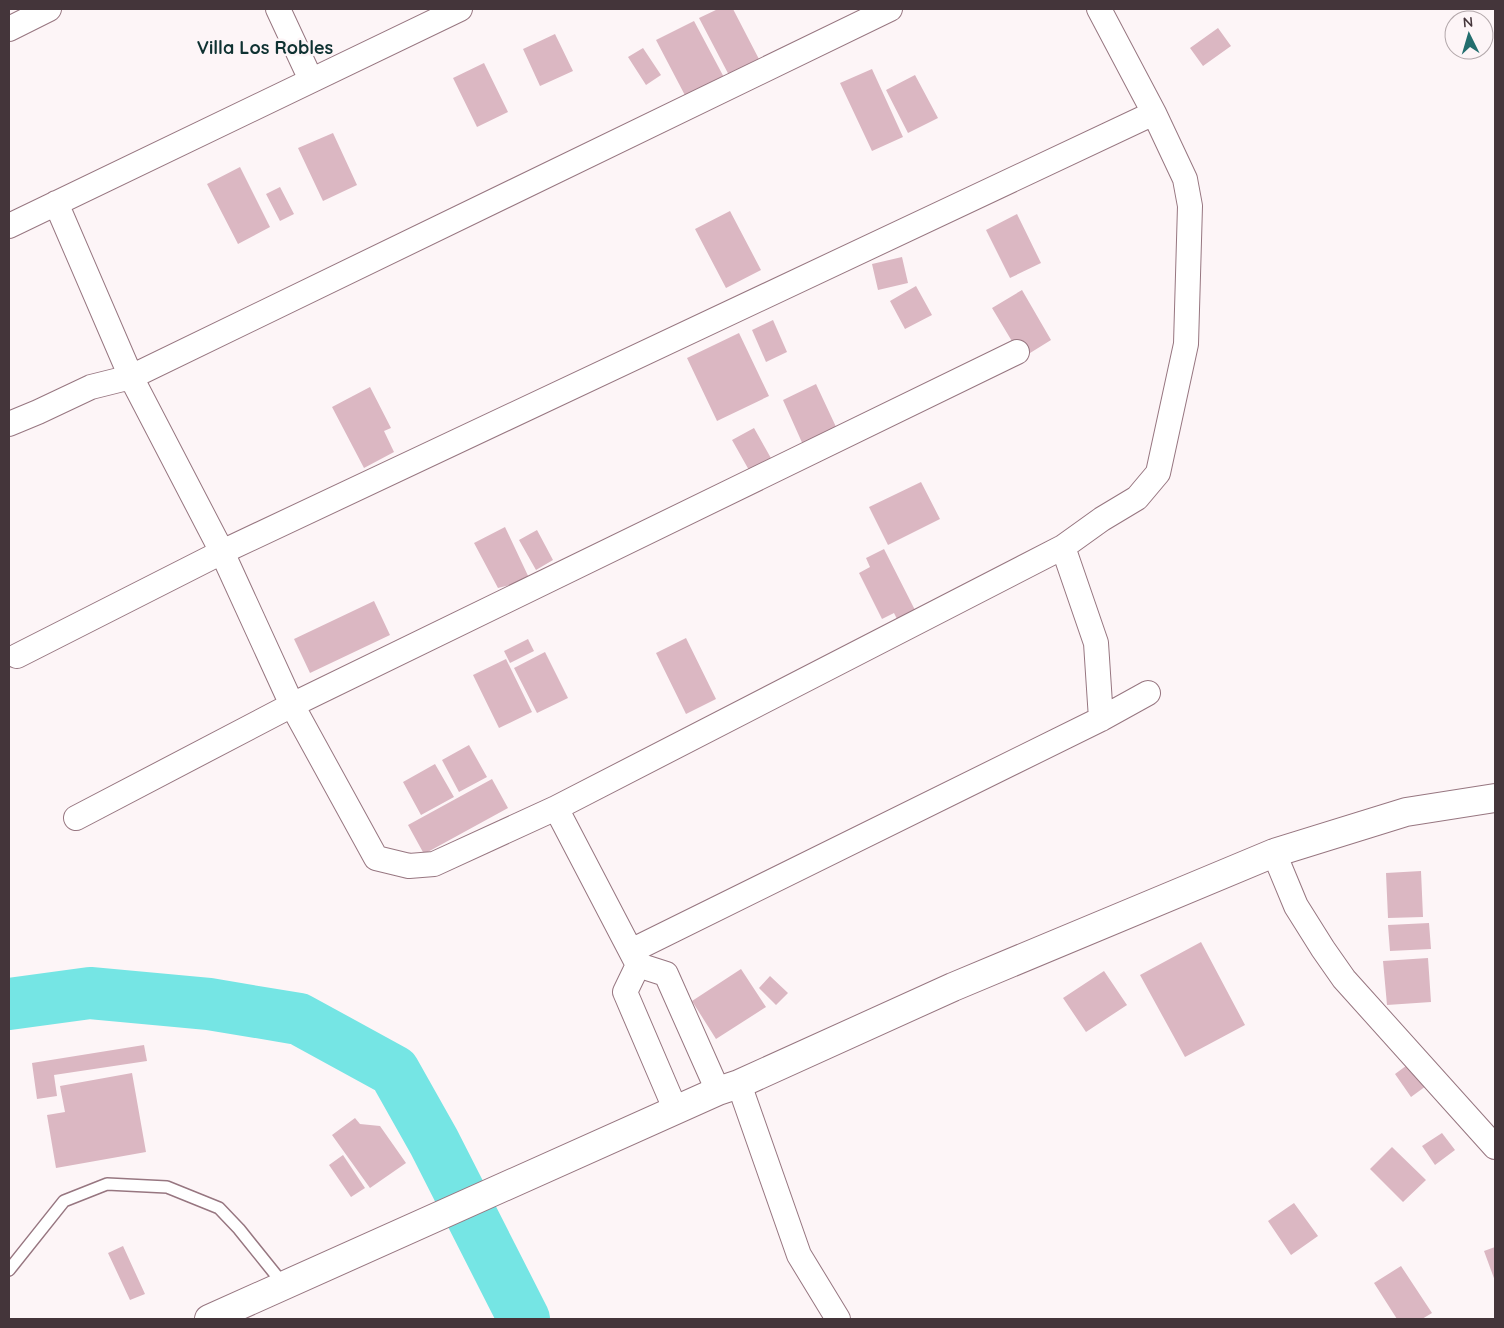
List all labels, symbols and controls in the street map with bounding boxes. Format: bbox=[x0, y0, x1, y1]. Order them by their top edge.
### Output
north arrow bbox=[1444, 10, 1494, 60]
text: N bbox=[1462, 13, 1474, 31]
district label: Villa Los Robles bbox=[197, 36, 334, 59]

